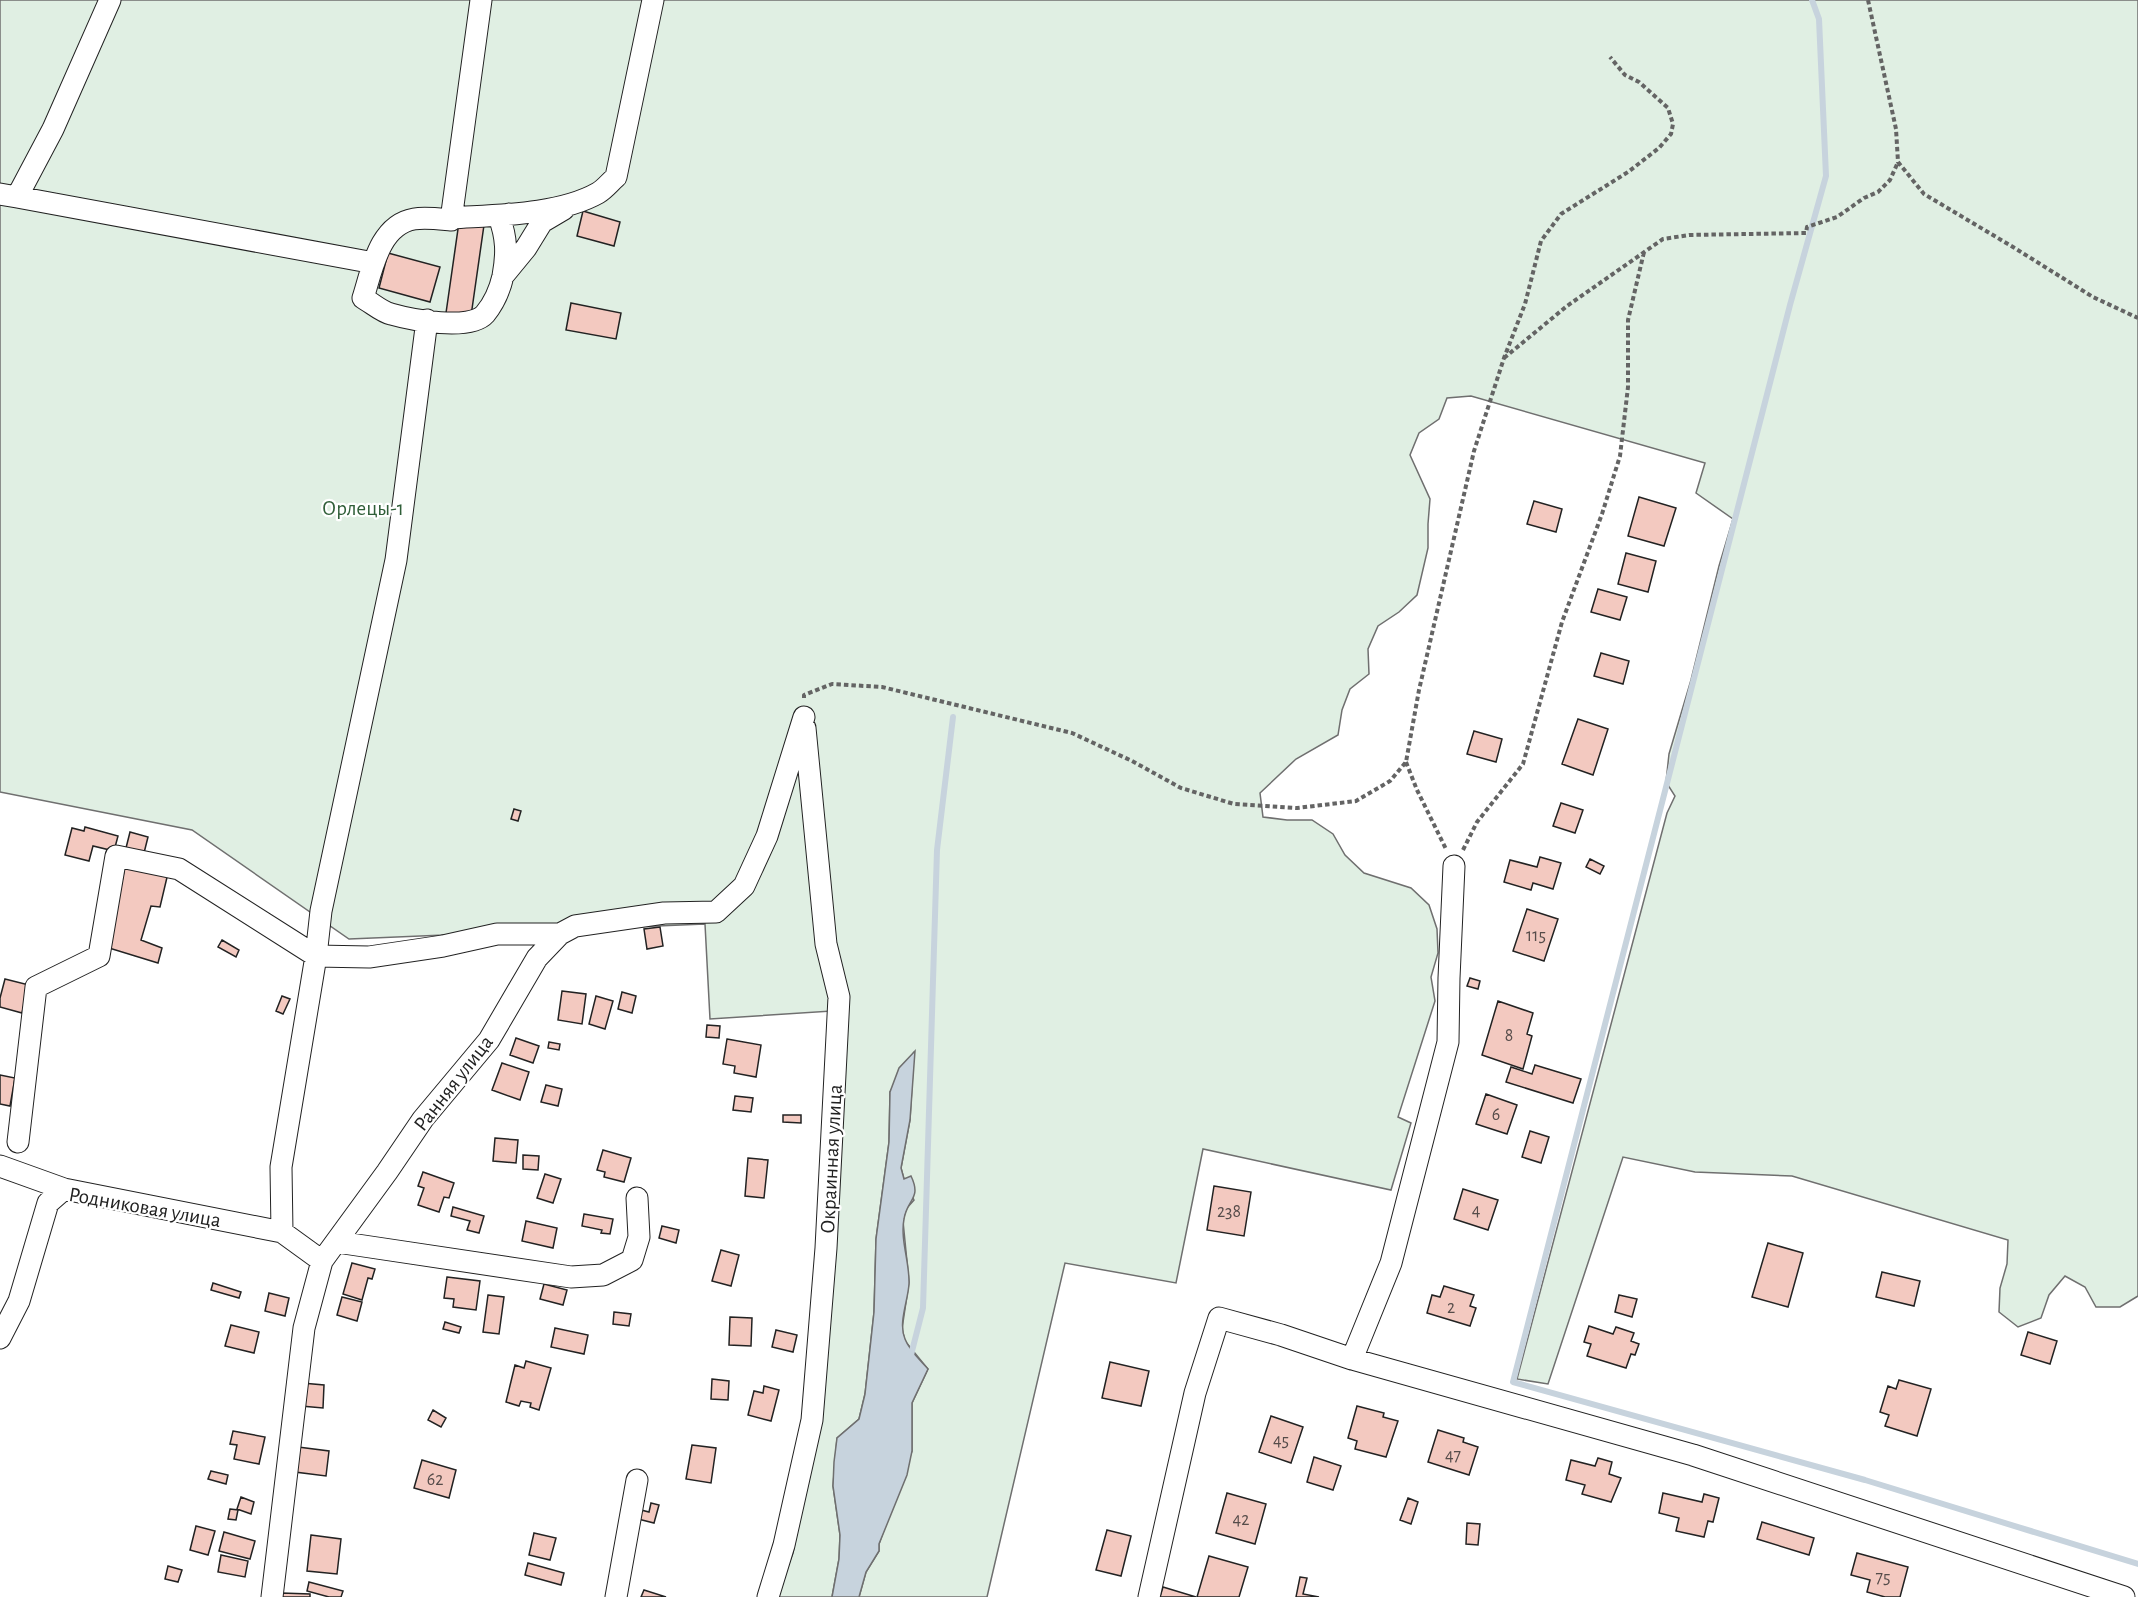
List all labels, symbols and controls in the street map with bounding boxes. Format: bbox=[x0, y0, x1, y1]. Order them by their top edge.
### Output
park label: Орлецы-1 bbox=[322, 498, 404, 519]
house number: 115 bbox=[1526, 927, 1546, 945]
house number: 8 bbox=[1505, 1027, 1513, 1045]
street label: Ранняя улица bbox=[410, 1031, 497, 1135]
street label: Окраинная улица bbox=[817, 1083, 846, 1234]
house number: 6 bbox=[1492, 1106, 1500, 1124]
street label: Родниковая улица bbox=[67, 1184, 223, 1231]
house number: 4 bbox=[1472, 1202, 1481, 1220]
house number: 238 bbox=[1217, 1203, 1241, 1221]
house number: 2 bbox=[1447, 1299, 1455, 1317]
house number: 45 bbox=[1273, 1432, 1289, 1450]
house number: 47 bbox=[1445, 1447, 1461, 1465]
house number: 62 bbox=[427, 1471, 443, 1489]
house number: 42 bbox=[1233, 1511, 1249, 1529]
house number: 75 bbox=[1875, 1569, 1891, 1587]

